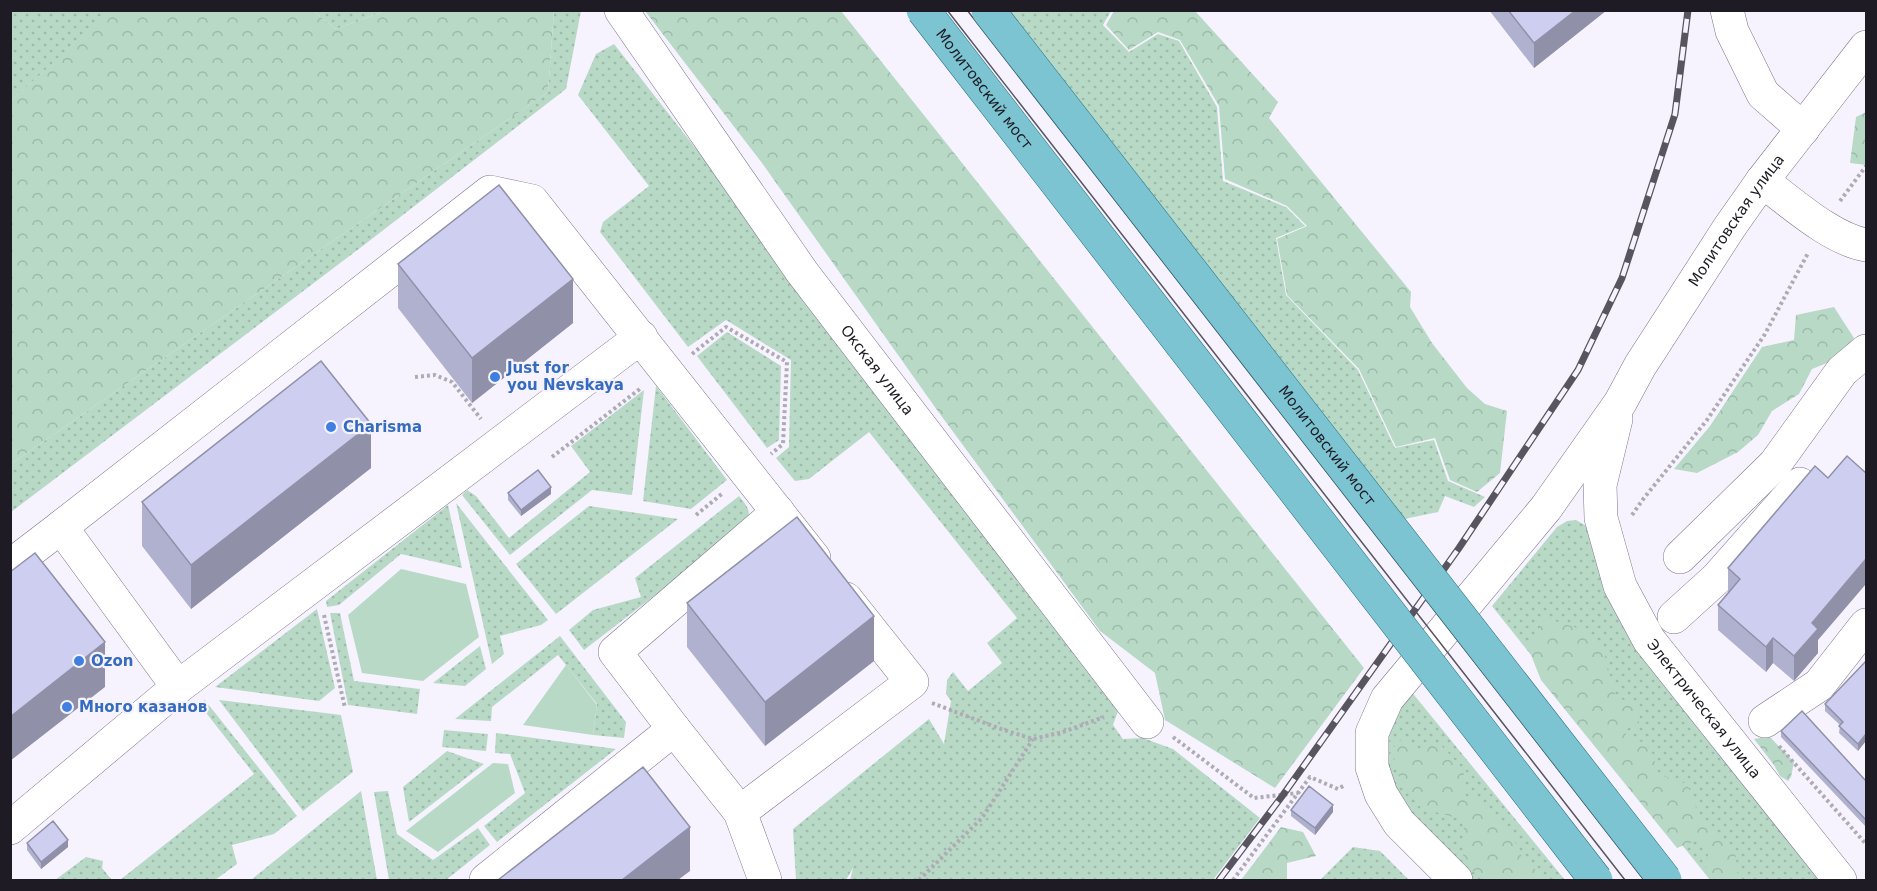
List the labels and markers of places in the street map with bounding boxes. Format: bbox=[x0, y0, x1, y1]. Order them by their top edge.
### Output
place label: Just for you Nevskaya bbox=[506, 359, 624, 394]
marker: Just for you Nevskaya bbox=[488, 370, 502, 384]
place label: Charisma bbox=[343, 418, 422, 436]
marker: Charisma bbox=[324, 420, 338, 434]
place label: Ozon bbox=[91, 652, 133, 670]
marker: Ozon bbox=[72, 654, 86, 668]
place label: Много казанов bbox=[79, 698, 207, 716]
marker: Много казанов bbox=[60, 700, 74, 714]

